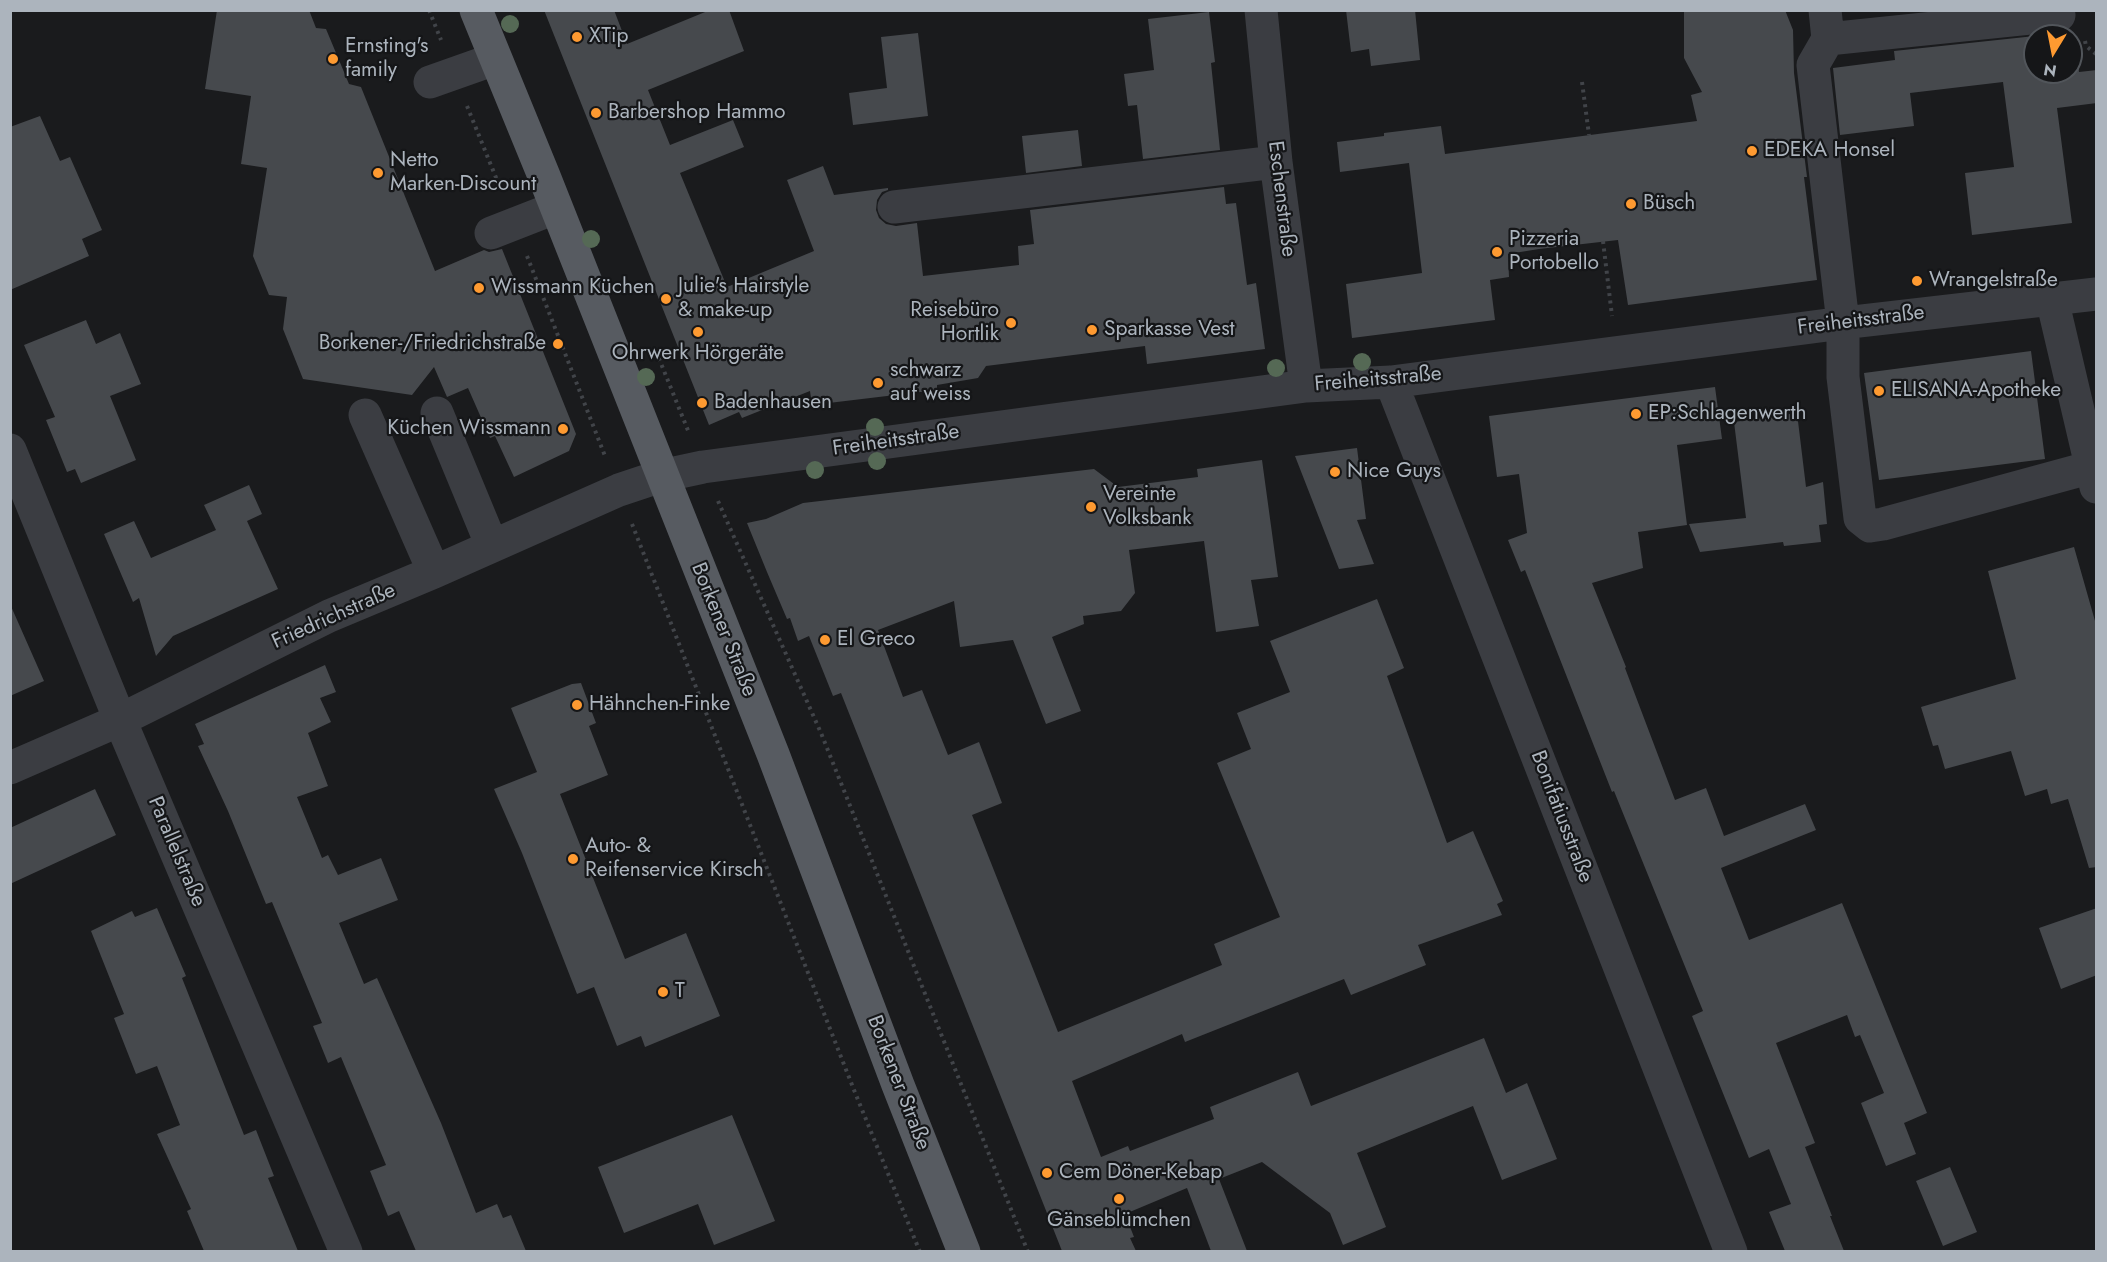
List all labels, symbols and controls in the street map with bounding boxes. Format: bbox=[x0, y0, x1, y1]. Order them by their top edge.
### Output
place label: XTip bbox=[589, 24, 628, 50]
north arrow bbox=[2023, 24, 2083, 84]
marker: XTip bbox=[570, 30, 584, 44]
place label: Ernsting's family bbox=[345, 34, 428, 84]
marker: Ernsting's family bbox=[326, 52, 340, 66]
text: N bbox=[2042, 58, 2058, 83]
place label: Barbershop Hammo bbox=[608, 100, 786, 126]
marker: Barbershop Hammo bbox=[589, 106, 603, 120]
place label: EDEKA Honsel bbox=[1764, 138, 1895, 164]
street label: Eschenstraße bbox=[1261, 140, 1301, 258]
marker: EDEKA Honsel bbox=[1745, 144, 1759, 158]
place label: Netto Marken-Discount bbox=[390, 148, 536, 198]
marker: Netto Marken-Discount bbox=[371, 166, 385, 180]
place label: Büsch bbox=[1643, 191, 1695, 217]
marker: Büsch bbox=[1624, 197, 1638, 211]
place label: Pizzeria Portobello bbox=[1509, 227, 1599, 277]
marker: Pizzeria Portobello bbox=[1490, 245, 1504, 259]
place label: Wrangelstraße bbox=[1929, 268, 2058, 294]
place label: Julie's Hairstyle & make-up bbox=[678, 274, 809, 324]
marker: Wrangelstraße bbox=[1910, 274, 1924, 288]
place label: Wissmann Küchen bbox=[491, 275, 655, 301]
marker: Wissmann Küchen bbox=[472, 281, 486, 295]
marker: Julie's Hairstyle & make-up bbox=[659, 292, 673, 306]
place label: Reisebüro Hortlik bbox=[910, 298, 999, 348]
street label: Freiheitsstraße bbox=[1796, 301, 1926, 341]
marker: Reisebüro Hortlik bbox=[1004, 316, 1018, 330]
place label: Sparkasse Vest bbox=[1104, 317, 1235, 343]
marker: Sparkasse Vest bbox=[1085, 323, 1099, 337]
marker: Ohrwerk Hörgeräte bbox=[691, 325, 705, 339]
place label: Borkener-/Friedrichstraße bbox=[319, 331, 546, 357]
marker: Borkener-/Friedrichstraße bbox=[551, 337, 565, 351]
place label: Ohrwerk Hörgeräte bbox=[612, 341, 784, 367]
place label: schwarz auf weiss bbox=[890, 358, 971, 408]
street label: Freiheitsstraße bbox=[1313, 362, 1443, 398]
marker: schwarz auf weiss bbox=[871, 376, 885, 390]
place label: ELISANA-Apotheke bbox=[1891, 378, 2061, 404]
marker: ELISANA-Apotheke bbox=[1872, 384, 1886, 398]
place label: Badenhausen bbox=[714, 390, 832, 416]
marker: Badenhausen bbox=[695, 396, 709, 410]
place label: EP:Schlagenwerth bbox=[1648, 401, 1807, 427]
marker: EP:Schlagenwerth bbox=[1629, 407, 1643, 421]
place label: Küchen Wissmann bbox=[387, 416, 551, 442]
street label: Freiheitsstraße bbox=[831, 420, 961, 462]
marker: Küchen Wissmann bbox=[556, 422, 570, 436]
place label: Nice Guys bbox=[1347, 459, 1441, 485]
marker: Nice Guys bbox=[1328, 465, 1342, 479]
place label: Vereinte Volksbank bbox=[1103, 482, 1192, 532]
marker: Vereinte Volksbank bbox=[1084, 500, 1098, 514]
street label: Borkener Straße bbox=[685, 559, 761, 701]
street label: Friedrichstraße bbox=[268, 578, 400, 656]
place label: El Greco bbox=[837, 627, 915, 653]
marker: El Greco bbox=[818, 633, 832, 647]
place label: Hähnchen-Finke bbox=[589, 692, 730, 718]
marker: Hähnchen-Finke bbox=[570, 698, 584, 712]
street label: Bonifatiusstraße bbox=[1524, 747, 1598, 887]
street label: Parallelstraße bbox=[142, 793, 210, 911]
place label: Auto- & Reifenservice Kirsch bbox=[585, 834, 764, 884]
marker: Auto- & Reifenservice Kirsch bbox=[566, 852, 580, 866]
place label: T bbox=[675, 979, 685, 1005]
marker: T bbox=[656, 985, 670, 999]
street label: Borkener Straße bbox=[861, 1012, 935, 1154]
place label: Cem Döner-Kebap bbox=[1059, 1160, 1222, 1186]
marker: Cem Döner-Kebap bbox=[1040, 1166, 1054, 1180]
marker: Gänseblümchen bbox=[1112, 1192, 1126, 1206]
place label: Gänseblümchen bbox=[1047, 1208, 1191, 1234]

